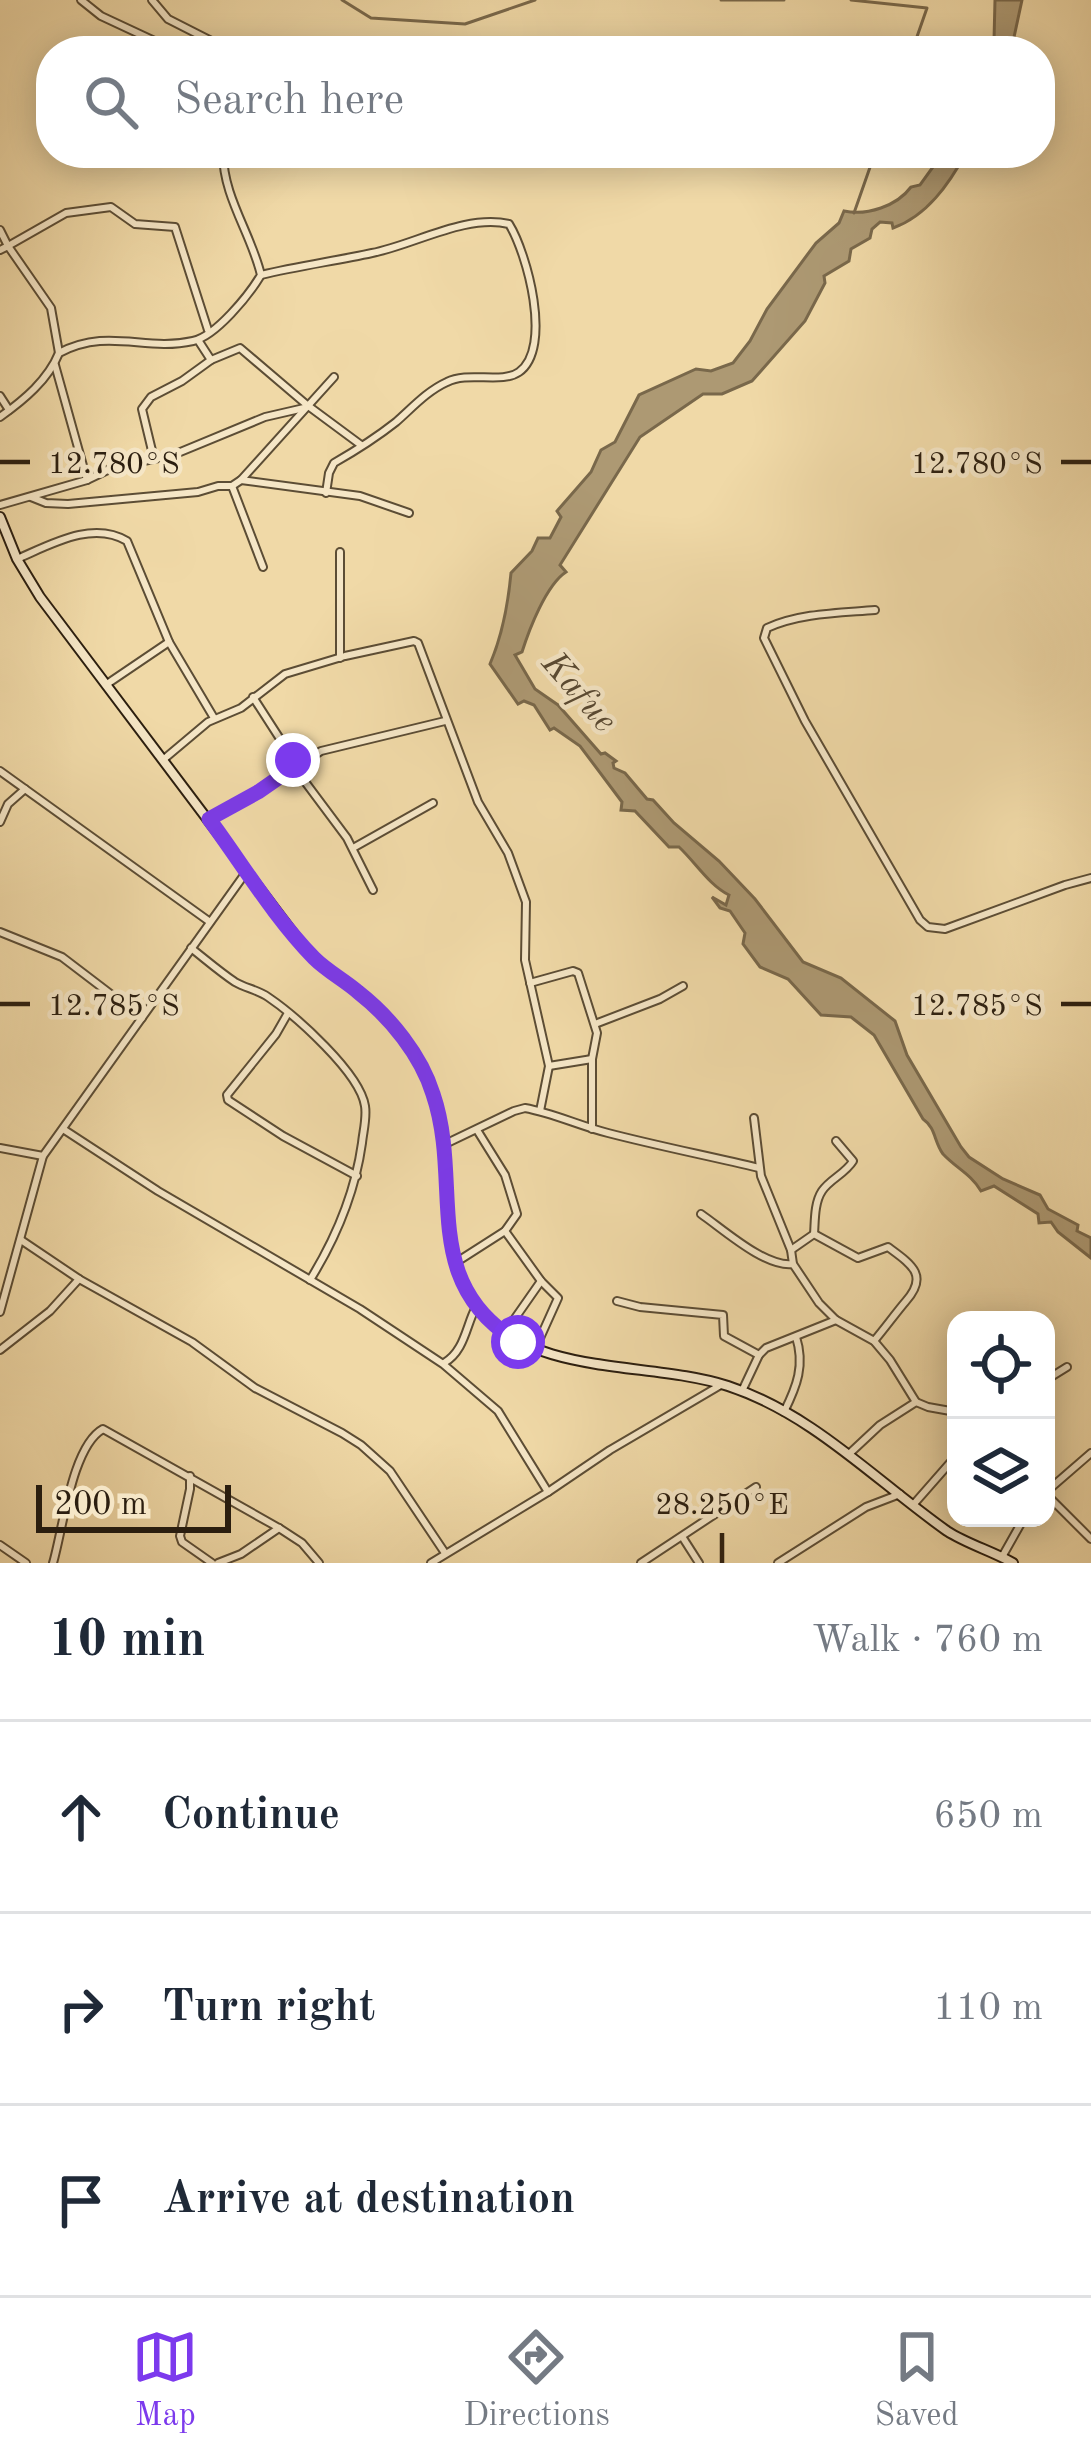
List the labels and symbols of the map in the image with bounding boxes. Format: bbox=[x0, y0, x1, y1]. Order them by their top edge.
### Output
text: 12.780°S bbox=[48, 450, 180, 480]
text: 12.780°S bbox=[911, 450, 1043, 480]
water label: Kafue bbox=[533, 645, 622, 740]
route end bbox=[266, 733, 320, 787]
text: 12.785°S bbox=[48, 992, 180, 1022]
text: 12.785°S bbox=[911, 992, 1043, 1022]
route start bbox=[491, 1315, 545, 1369]
scale bar bbox=[36, 1479, 231, 1532]
text: 28.250°E bbox=[655, 1491, 789, 1521]

